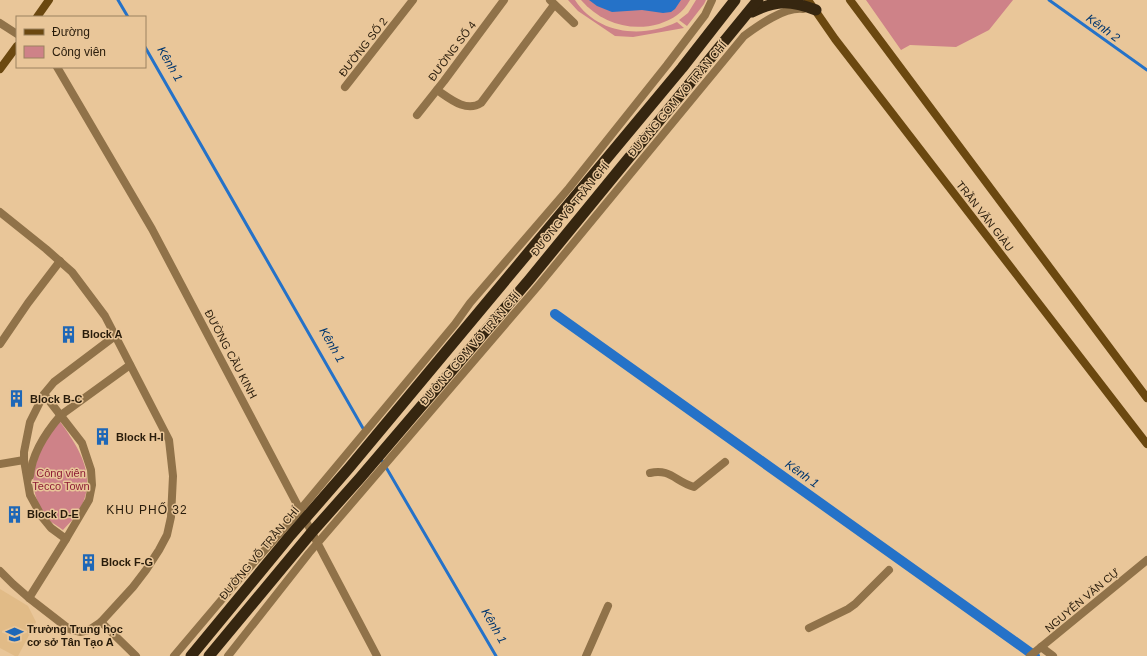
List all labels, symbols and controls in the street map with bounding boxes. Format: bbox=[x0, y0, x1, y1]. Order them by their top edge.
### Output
water label: Kênh 2 bbox=[1083, 11, 1123, 45]
street label: ĐƯỜNG SỐ 2 bbox=[336, 15, 390, 79]
legend bbox=[16, 16, 146, 68]
street label: ĐƯỜNG SỐ 4 bbox=[425, 18, 478, 83]
text: Đường bbox=[52, 25, 90, 39]
street label: ĐƯỜNG GOM VÕ TRẦN CHÍ bbox=[625, 38, 729, 159]
water label: Kênh 1 bbox=[154, 44, 186, 84]
text: Công viên bbox=[52, 45, 106, 59]
street label: ĐƯỜNG VÕ TRẦN CHÍ bbox=[529, 159, 612, 258]
street label: TRẦN VĂN GIÀU bbox=[954, 179, 1016, 253]
street label: ĐƯỜNG GOM VÕ TRẦN CHÍ bbox=[417, 288, 523, 407]
street label: ĐƯỜNG CẦU KINH bbox=[202, 308, 260, 401]
building icon: Block A bbox=[59, 324, 79, 344]
water label: Kênh 1 bbox=[316, 325, 348, 365]
place label: Block A bbox=[82, 328, 123, 340]
building icon: Block B-C bbox=[7, 389, 27, 409]
place label: Block B-C bbox=[30, 393, 83, 405]
building icon: Block H-I bbox=[93, 427, 113, 447]
place label: Block H-I bbox=[116, 431, 164, 443]
water label: Kênh 1 bbox=[782, 457, 822, 491]
park label: Công viên Tecco Town bbox=[32, 467, 90, 492]
district label: KHU PHỐ 32 bbox=[106, 502, 188, 517]
building icon: Block D-E bbox=[4, 504, 24, 524]
street label: ĐƯỜNG VÕ TRẦN CHÍ bbox=[217, 504, 302, 602]
place label: Block D-E bbox=[27, 508, 79, 520]
building icon: Block F-G bbox=[78, 552, 98, 572]
place label: Block F-G bbox=[101, 556, 153, 568]
street label: NGUYỄN VĂN CỰ bbox=[1042, 565, 1122, 635]
water label: Kênh 1 bbox=[478, 606, 510, 646]
place label: Trường Trung học cơ sở Tân Tạo A bbox=[27, 623, 123, 649]
school or university icon: Trường Trung học cơ sở Tân Tạo A bbox=[4, 625, 24, 645]

